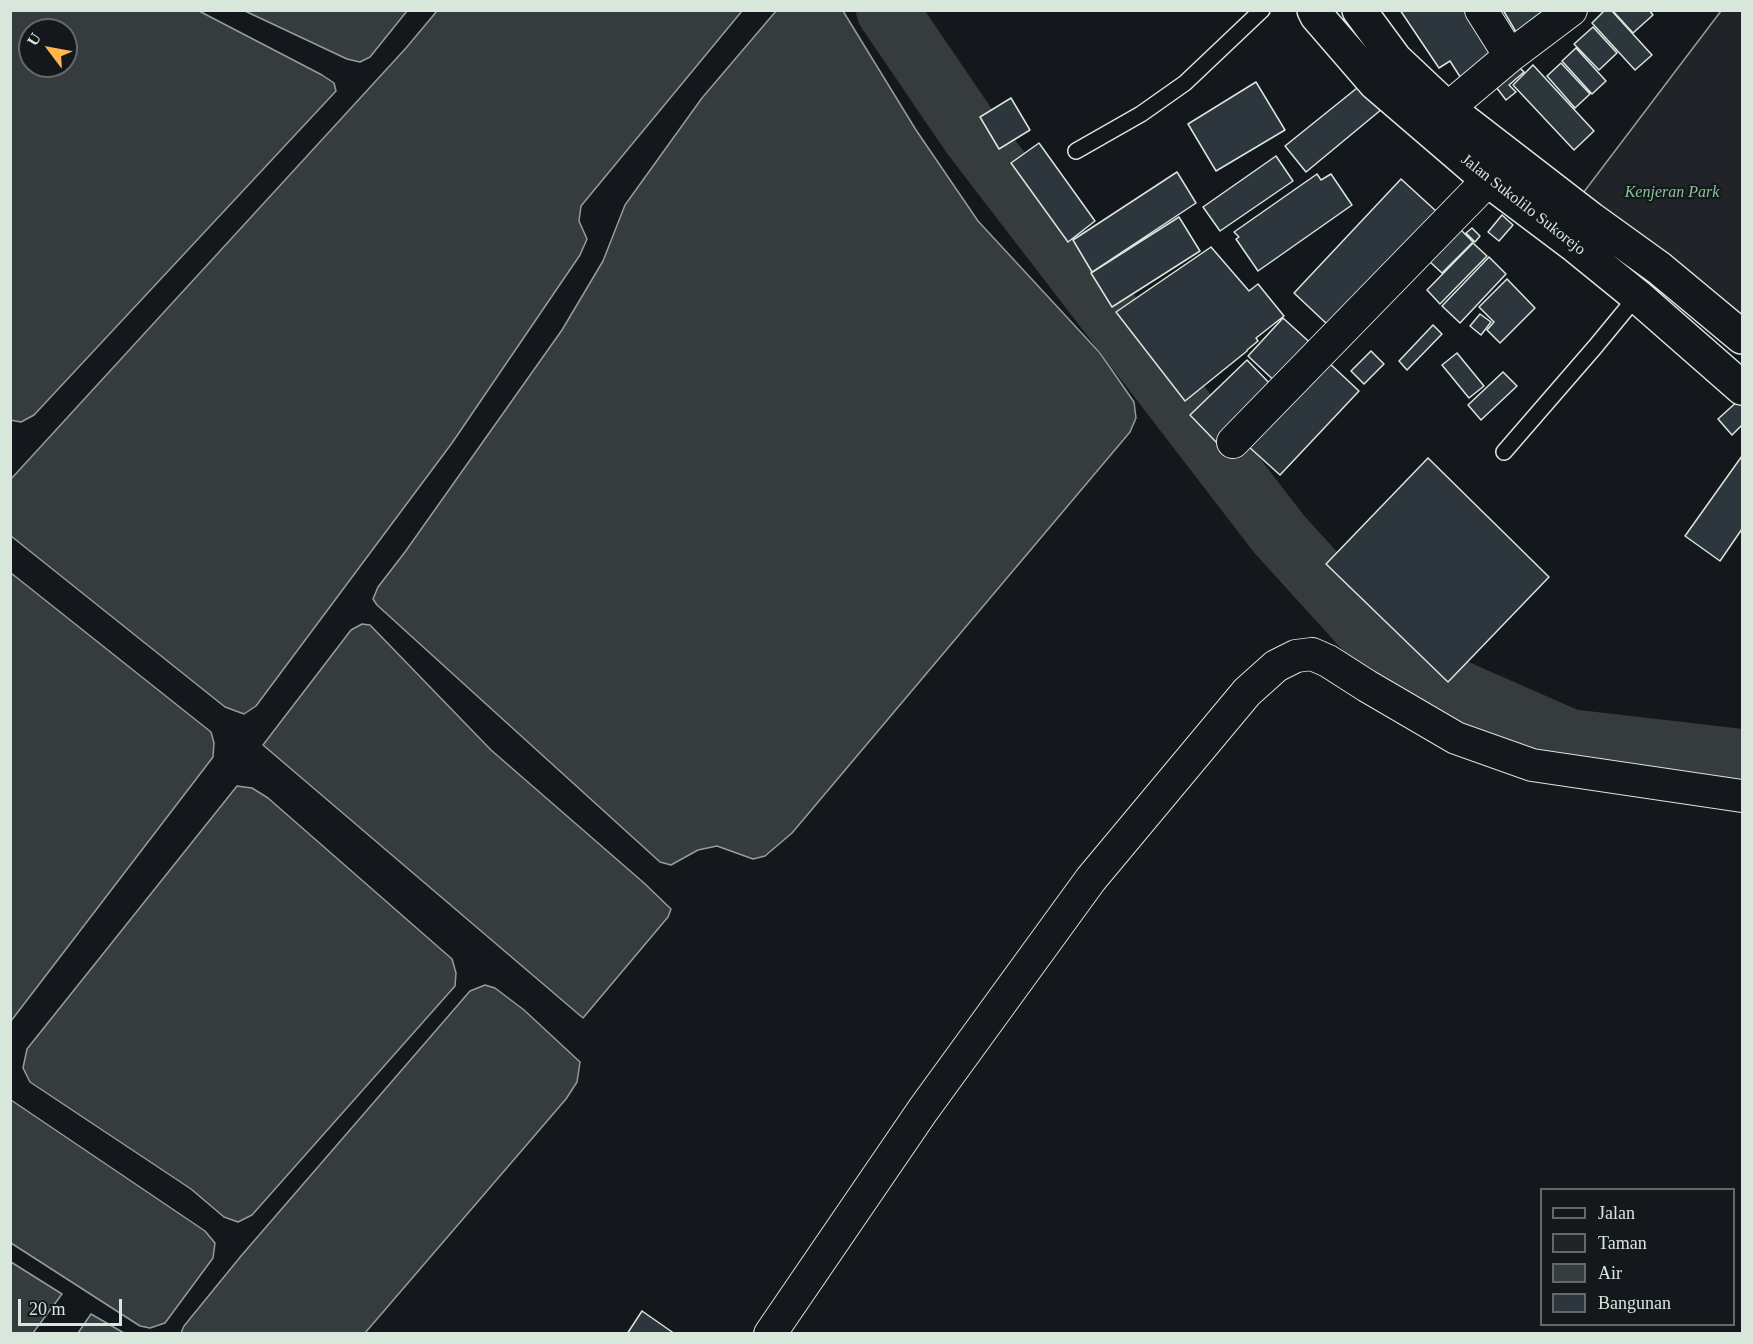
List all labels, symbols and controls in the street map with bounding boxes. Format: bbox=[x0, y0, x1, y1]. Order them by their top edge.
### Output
north arrow bbox=[18, 18, 78, 78]
text: U bbox=[24, 30, 44, 49]
street label: Jalan Sukolilo Sukorejo bbox=[1457, 150, 1589, 260]
park label: Kenjeran Park bbox=[1625, 183, 1719, 203]
legend bbox=[1540, 1188, 1735, 1326]
text: Jalan bbox=[1598, 1203, 1635, 1223]
text: Taman bbox=[1598, 1233, 1647, 1253]
text: Air bbox=[1598, 1263, 1622, 1283]
scale bar bbox=[21, 1287, 124, 1325]
text: Bangunan bbox=[1598, 1293, 1671, 1313]
text: 20 m bbox=[29, 1299, 66, 1319]

